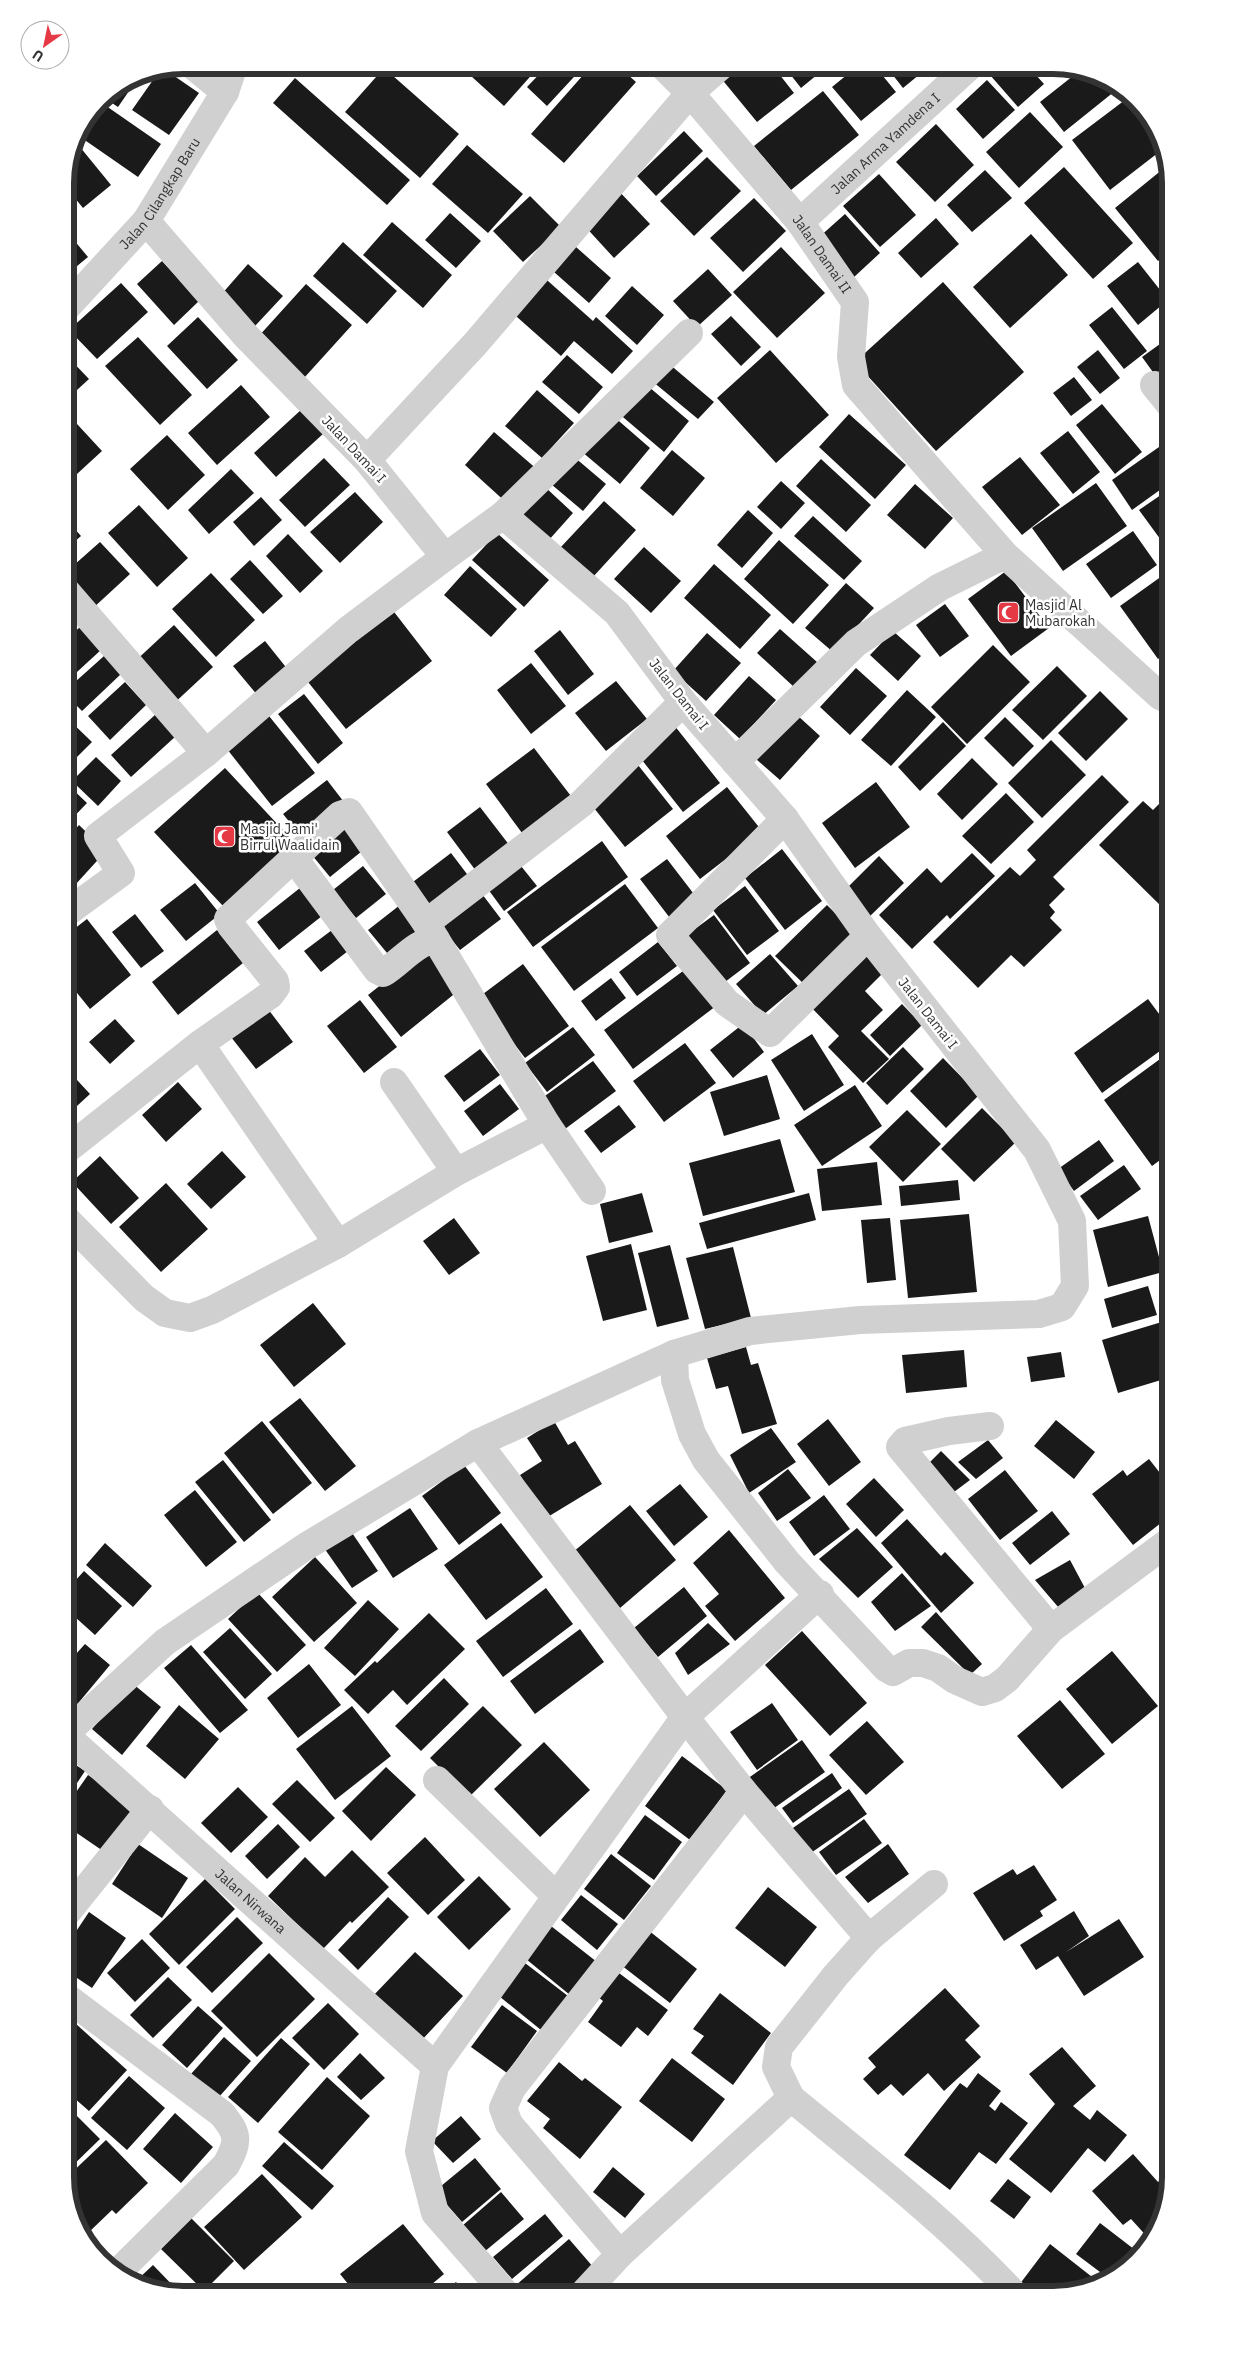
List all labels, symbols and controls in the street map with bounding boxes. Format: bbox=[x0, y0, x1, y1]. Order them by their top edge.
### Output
north arrow bbox=[20, 20, 70, 70]
text: U bbox=[29, 46, 47, 66]
street label: Jalan Arma Yamdena I bbox=[827, 89, 944, 198]
street label: Jalan Cilangkap Baru bbox=[115, 134, 204, 253]
street label: Jalan Damai II bbox=[789, 211, 855, 297]
street label: Jalan Damai I bbox=[318, 411, 390, 487]
place label: Masjid Al Mubarokah bbox=[1025, 596, 1096, 630]
mosque icon: Masjid Al Mubarokah bbox=[997, 601, 1021, 625]
street label: Jalan Damai I bbox=[645, 655, 713, 733]
place label: Masjid Jami' Birrul Waalidain bbox=[240, 820, 340, 854]
mosque icon: Masjid Jami' Birrul Waalidain bbox=[212, 825, 236, 849]
street label: Jalan Damai I bbox=[894, 974, 962, 1052]
street label: Jalan Nirwana bbox=[211, 1865, 290, 1938]

